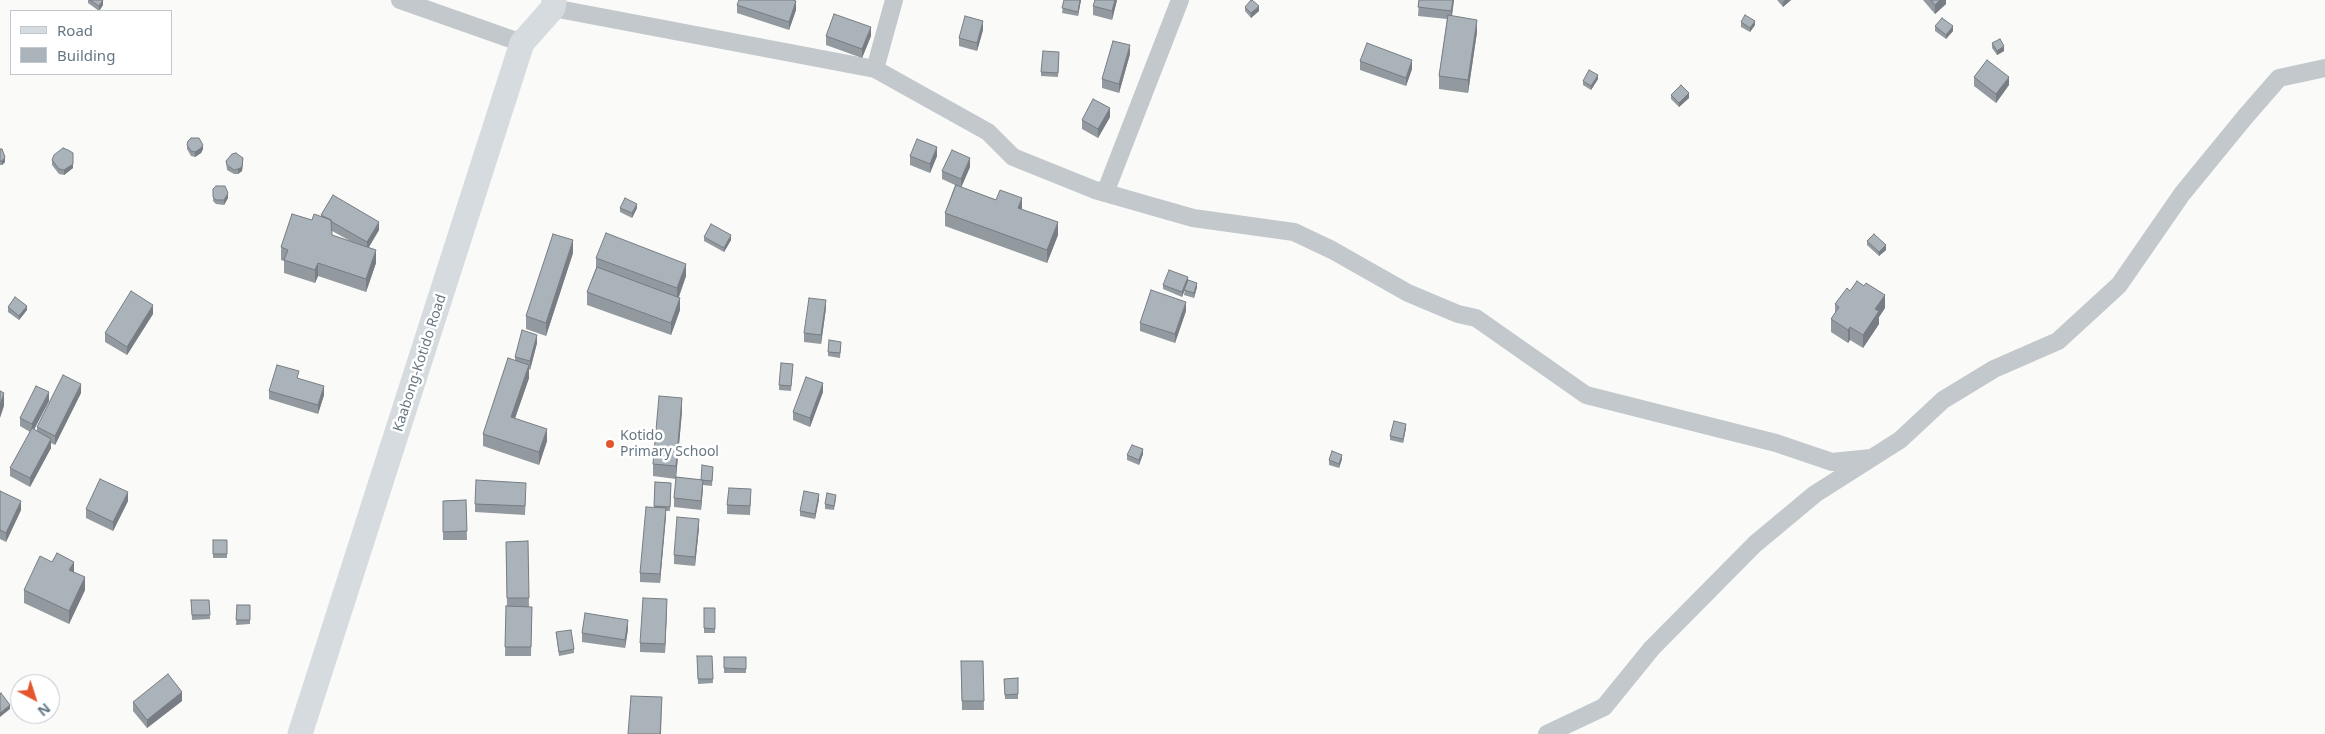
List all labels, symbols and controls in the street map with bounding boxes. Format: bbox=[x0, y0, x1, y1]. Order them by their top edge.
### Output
legend bbox=[10, 10, 172, 75]
text: Road bbox=[57, 20, 93, 40]
text: Building bbox=[57, 45, 115, 65]
street label: Kaabong-Kotido Road bbox=[390, 292, 450, 434]
place label: Kotido Primary School bbox=[620, 428, 719, 461]
marker: Kotido Primary School bbox=[604, 438, 616, 450]
north arrow bbox=[10, 674, 60, 724]
text: N bbox=[34, 699, 55, 721]

